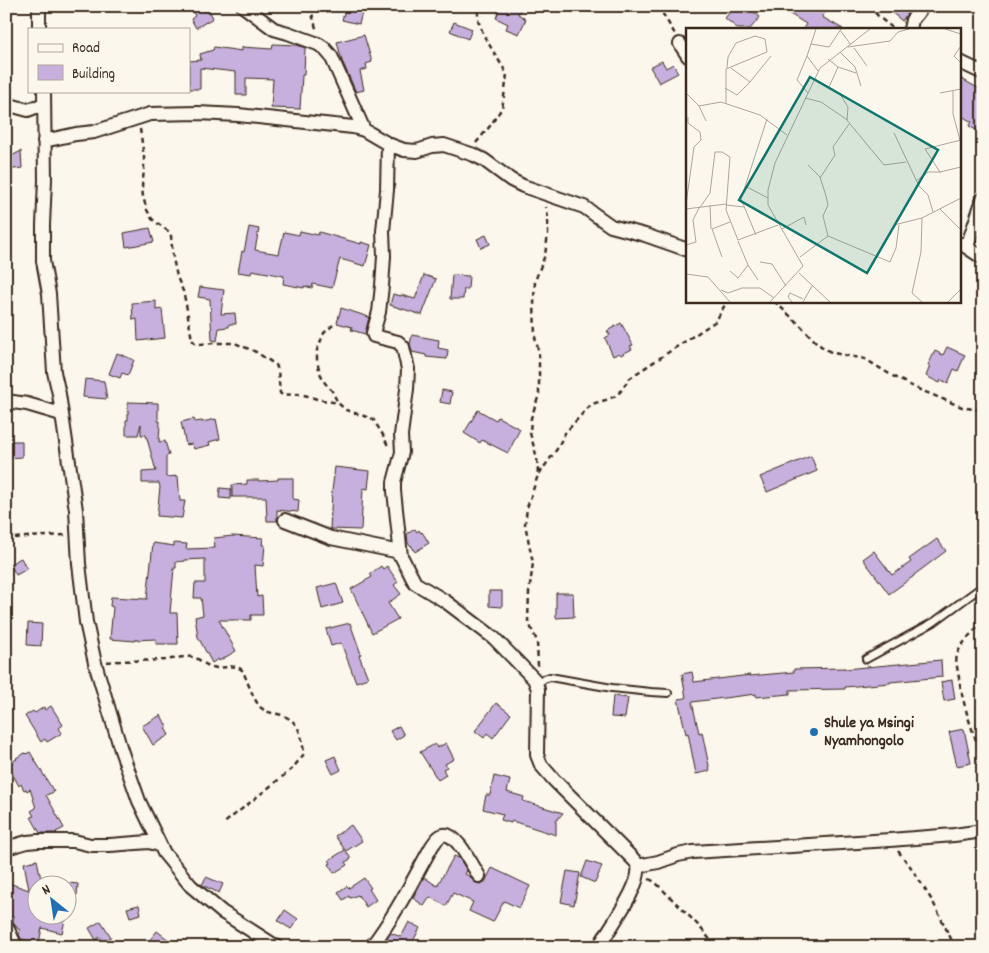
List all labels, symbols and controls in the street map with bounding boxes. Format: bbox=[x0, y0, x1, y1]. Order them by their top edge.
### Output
legend bbox=[28, 28, 190, 92]
inset map bbox=[686, 28, 962, 302]
text: Road bbox=[72, 38, 100, 60]
text: Building bbox=[72, 64, 115, 86]
place label: Shule ya Msingi Nyamhongolo bbox=[824, 712, 914, 753]
marker: Shule ya Msingi Nyamhongolo bbox=[808, 726, 820, 738]
north arrow bbox=[28, 876, 78, 926]
text: N bbox=[39, 880, 55, 901]

